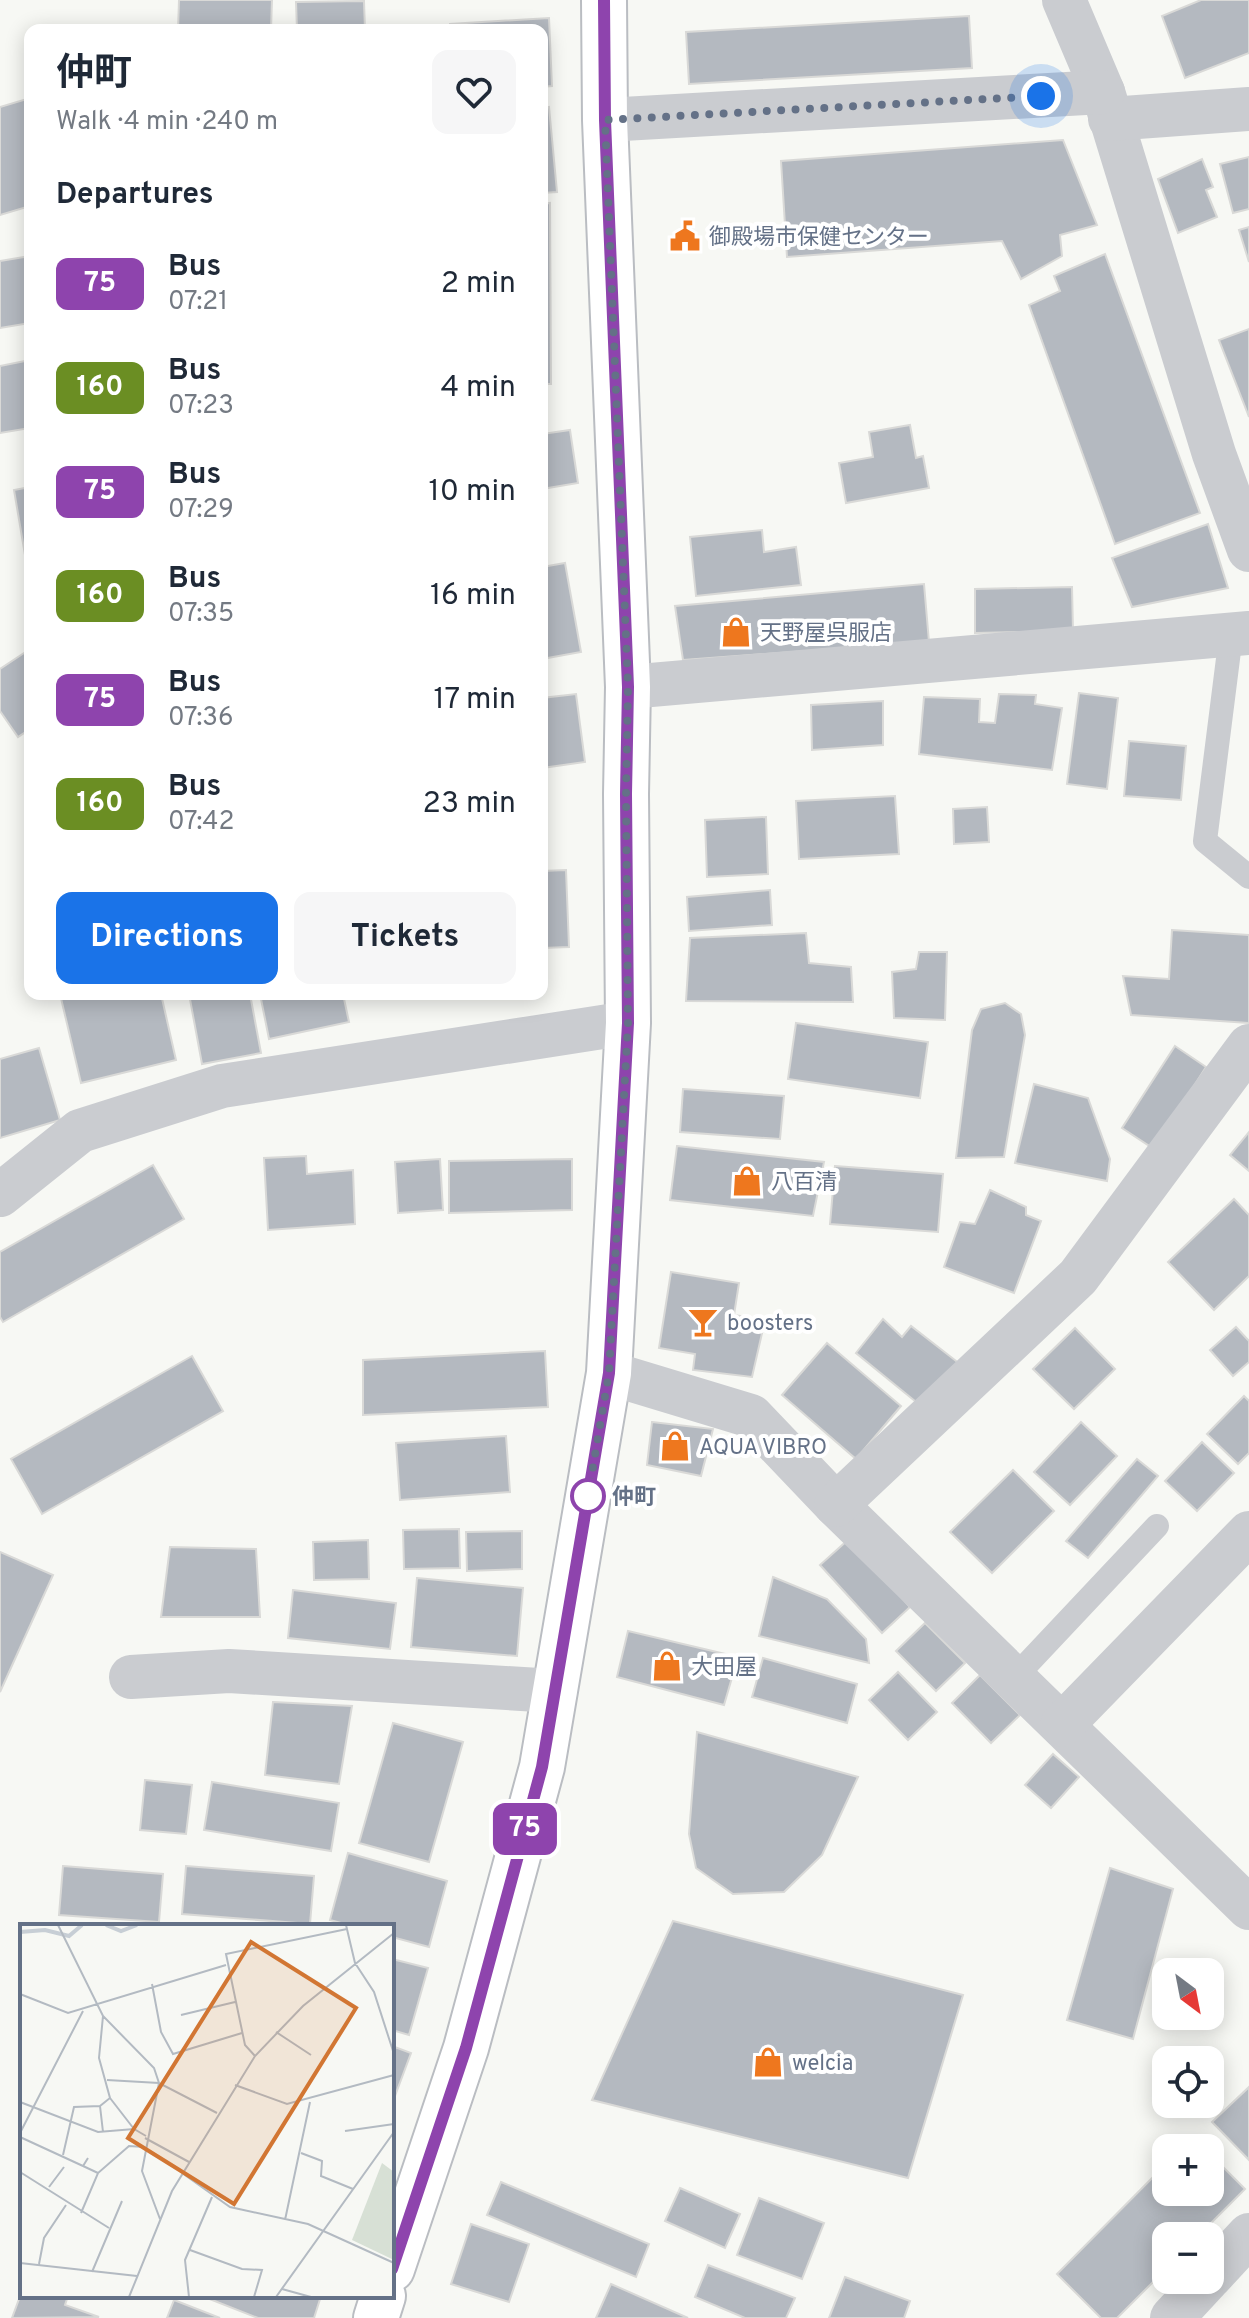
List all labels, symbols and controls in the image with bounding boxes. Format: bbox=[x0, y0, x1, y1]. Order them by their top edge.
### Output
button: heart bbox=[432, 50, 516, 134]
text: 仲町 bbox=[56, 51, 132, 100]
your location bbox=[1021, 76, 1061, 116]
text: Walk · 4 min · 240 m bbox=[56, 106, 278, 139]
text: Departures bbox=[56, 177, 214, 214]
public building icon: 御殿場市保健センター bbox=[668, 219, 702, 253]
place label: 御殿場市保健センター bbox=[709, 225, 929, 252]
text: Bus bbox=[168, 249, 221, 286]
text: 75 bbox=[84, 266, 116, 302]
text: 2 min bbox=[441, 266, 516, 303]
text: 07:21 bbox=[168, 286, 228, 319]
text: Bus bbox=[168, 353, 221, 390]
text: 160 bbox=[77, 370, 123, 406]
text: 4 min bbox=[440, 370, 516, 407]
text: 07:23 bbox=[168, 390, 234, 423]
text: Bus bbox=[168, 457, 221, 494]
text: 75 bbox=[84, 474, 116, 510]
text: 10 min bbox=[429, 474, 516, 511]
text: 07:29 bbox=[168, 494, 234, 527]
text: Bus bbox=[168, 561, 221, 598]
text: 160 bbox=[77, 578, 123, 614]
text: 16 min bbox=[430, 578, 516, 615]
text: 07:35 bbox=[168, 598, 234, 631]
shop icon: 天野屋呉服店 bbox=[719, 615, 753, 649]
place label: 天野屋呉服店 bbox=[760, 621, 892, 648]
text: Bus bbox=[168, 665, 221, 702]
text: 75 bbox=[84, 682, 116, 718]
text: 17 min bbox=[433, 682, 516, 719]
text: 07:36 bbox=[168, 702, 233, 735]
text: Bus bbox=[168, 769, 221, 806]
text: 160 bbox=[77, 786, 123, 822]
text: 23 min bbox=[423, 786, 516, 823]
text: 07:42 bbox=[168, 806, 234, 839]
button: Directions bbox=[56, 892, 278, 984]
button: Tickets bbox=[294, 892, 516, 984]
shop icon: 八百清 bbox=[730, 1164, 764, 1198]
place label: 八百清 bbox=[771, 1170, 837, 1197]
bar icon: boosters bbox=[686, 1305, 720, 1339]
place label: boosters bbox=[727, 1311, 813, 1338]
shop icon: AQUA VIBRO bbox=[658, 1429, 692, 1463]
place label: AQUA VIBRO bbox=[699, 1435, 827, 1462]
marker: 仲町 bbox=[571, 1479, 605, 1513]
place label: 仲町 bbox=[612, 1485, 656, 1512]
shop icon: 大田屋 bbox=[650, 1649, 684, 1683]
place label: 大田屋 bbox=[691, 1655, 757, 1682]
line badge: 75 bbox=[489, 1803, 561, 1855]
text: 75 bbox=[509, 1811, 541, 1847]
inset map bbox=[20, 1924, 394, 2298]
north arrow bbox=[1152, 1958, 1224, 2030]
map controls bbox=[1152, 1958, 1224, 2294]
shop icon: welcia bbox=[751, 2045, 785, 2079]
button: locate bbox=[1152, 2046, 1224, 2118]
place label: welcia bbox=[792, 2051, 853, 2078]
button: + bbox=[1152, 2134, 1224, 2206]
button: − bbox=[1152, 2222, 1224, 2294]

